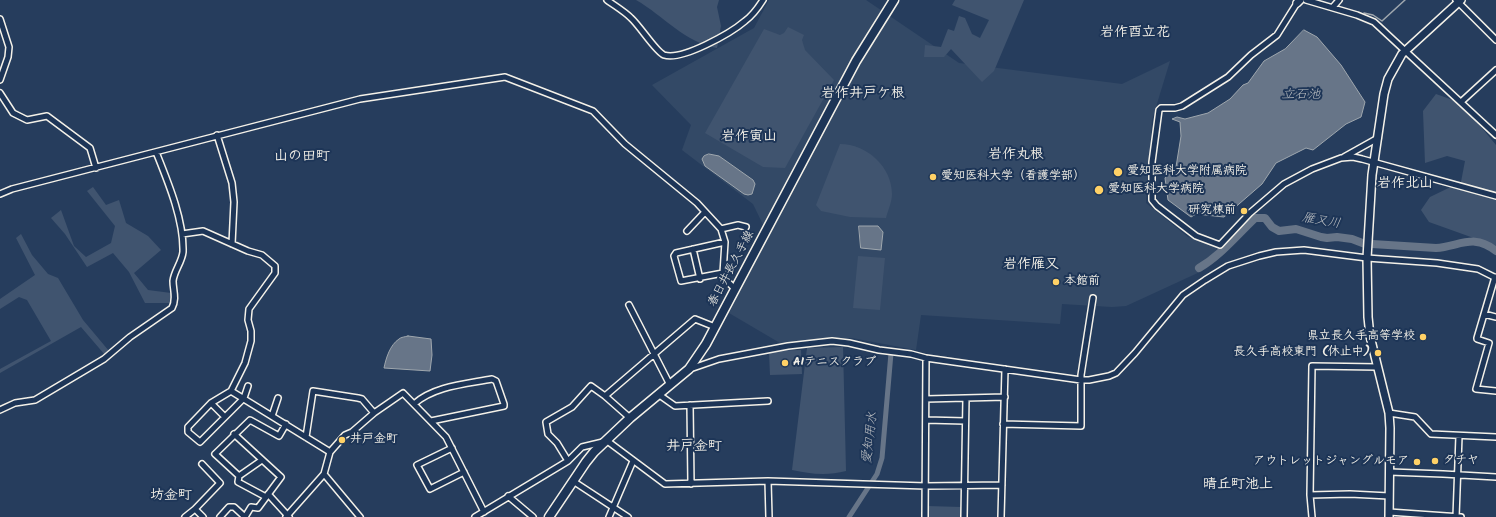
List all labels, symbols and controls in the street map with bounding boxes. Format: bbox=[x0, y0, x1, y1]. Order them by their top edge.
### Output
district label: 岩作酉立花 bbox=[1100, 26, 1170, 42]
district label: 岩作井戸ケ根 bbox=[821, 87, 905, 103]
water label: 立石池 bbox=[1282, 88, 1320, 104]
district label: 岩作寅山 bbox=[721, 130, 777, 146]
district label: 岩作丸根 bbox=[988, 148, 1044, 164]
district label: 山の田町 bbox=[274, 150, 330, 166]
place label: 愛知医科大学附属病院 bbox=[1127, 165, 1247, 179]
marker: 愛知医科大学附属病院 bbox=[1112, 166, 1124, 178]
place label: 愛知医科大学（看護学部） bbox=[941, 170, 1085, 184]
marker: 愛知医科大学（看護学部） bbox=[928, 172, 938, 182]
district label: 岩作北山 bbox=[1377, 177, 1433, 193]
place label: 愛知医科大学病院 bbox=[1108, 183, 1204, 197]
marker: 愛知医科大学病院 bbox=[1093, 184, 1105, 196]
place label: 研究棟前 bbox=[1188, 204, 1236, 218]
marker: 研究棟前 bbox=[1239, 206, 1249, 216]
water label: 雁又川 bbox=[1300, 211, 1342, 233]
street label: 春日井長久手線 bbox=[706, 229, 758, 309]
district label: 岩作雁又 bbox=[1003, 258, 1059, 274]
place label: 本館前 bbox=[1064, 275, 1100, 289]
marker: 本館前 bbox=[1051, 277, 1061, 287]
place label: 県立長久手高等学校 bbox=[1307, 330, 1415, 344]
marker: 県立長久手高等学校 bbox=[1418, 332, 1428, 342]
place label: 長久手高校東門 (休止中) bbox=[1233, 346, 1370, 360]
marker: 長久手高校東門 (休止中) bbox=[1373, 348, 1383, 358]
place label: AIテニスクラブ bbox=[793, 356, 876, 370]
marker: AIテニスクラブ bbox=[780, 358, 790, 368]
water label: 愛知用水 bbox=[860, 411, 882, 465]
place label: 井戸金町 bbox=[350, 433, 398, 447]
marker: 井戸金町 bbox=[337, 435, 347, 445]
district label: 井戸金町 bbox=[666, 440, 722, 456]
place label: タチヤ bbox=[1443, 454, 1479, 468]
place label: アウトレットジャングルモア bbox=[1253, 455, 1409, 469]
marker: タチヤ bbox=[1430, 456, 1440, 466]
marker: アウトレットジャングルモア bbox=[1412, 457, 1422, 467]
district label: 晴丘町池上 bbox=[1203, 478, 1273, 494]
district label: 坊金町 bbox=[150, 489, 192, 505]

